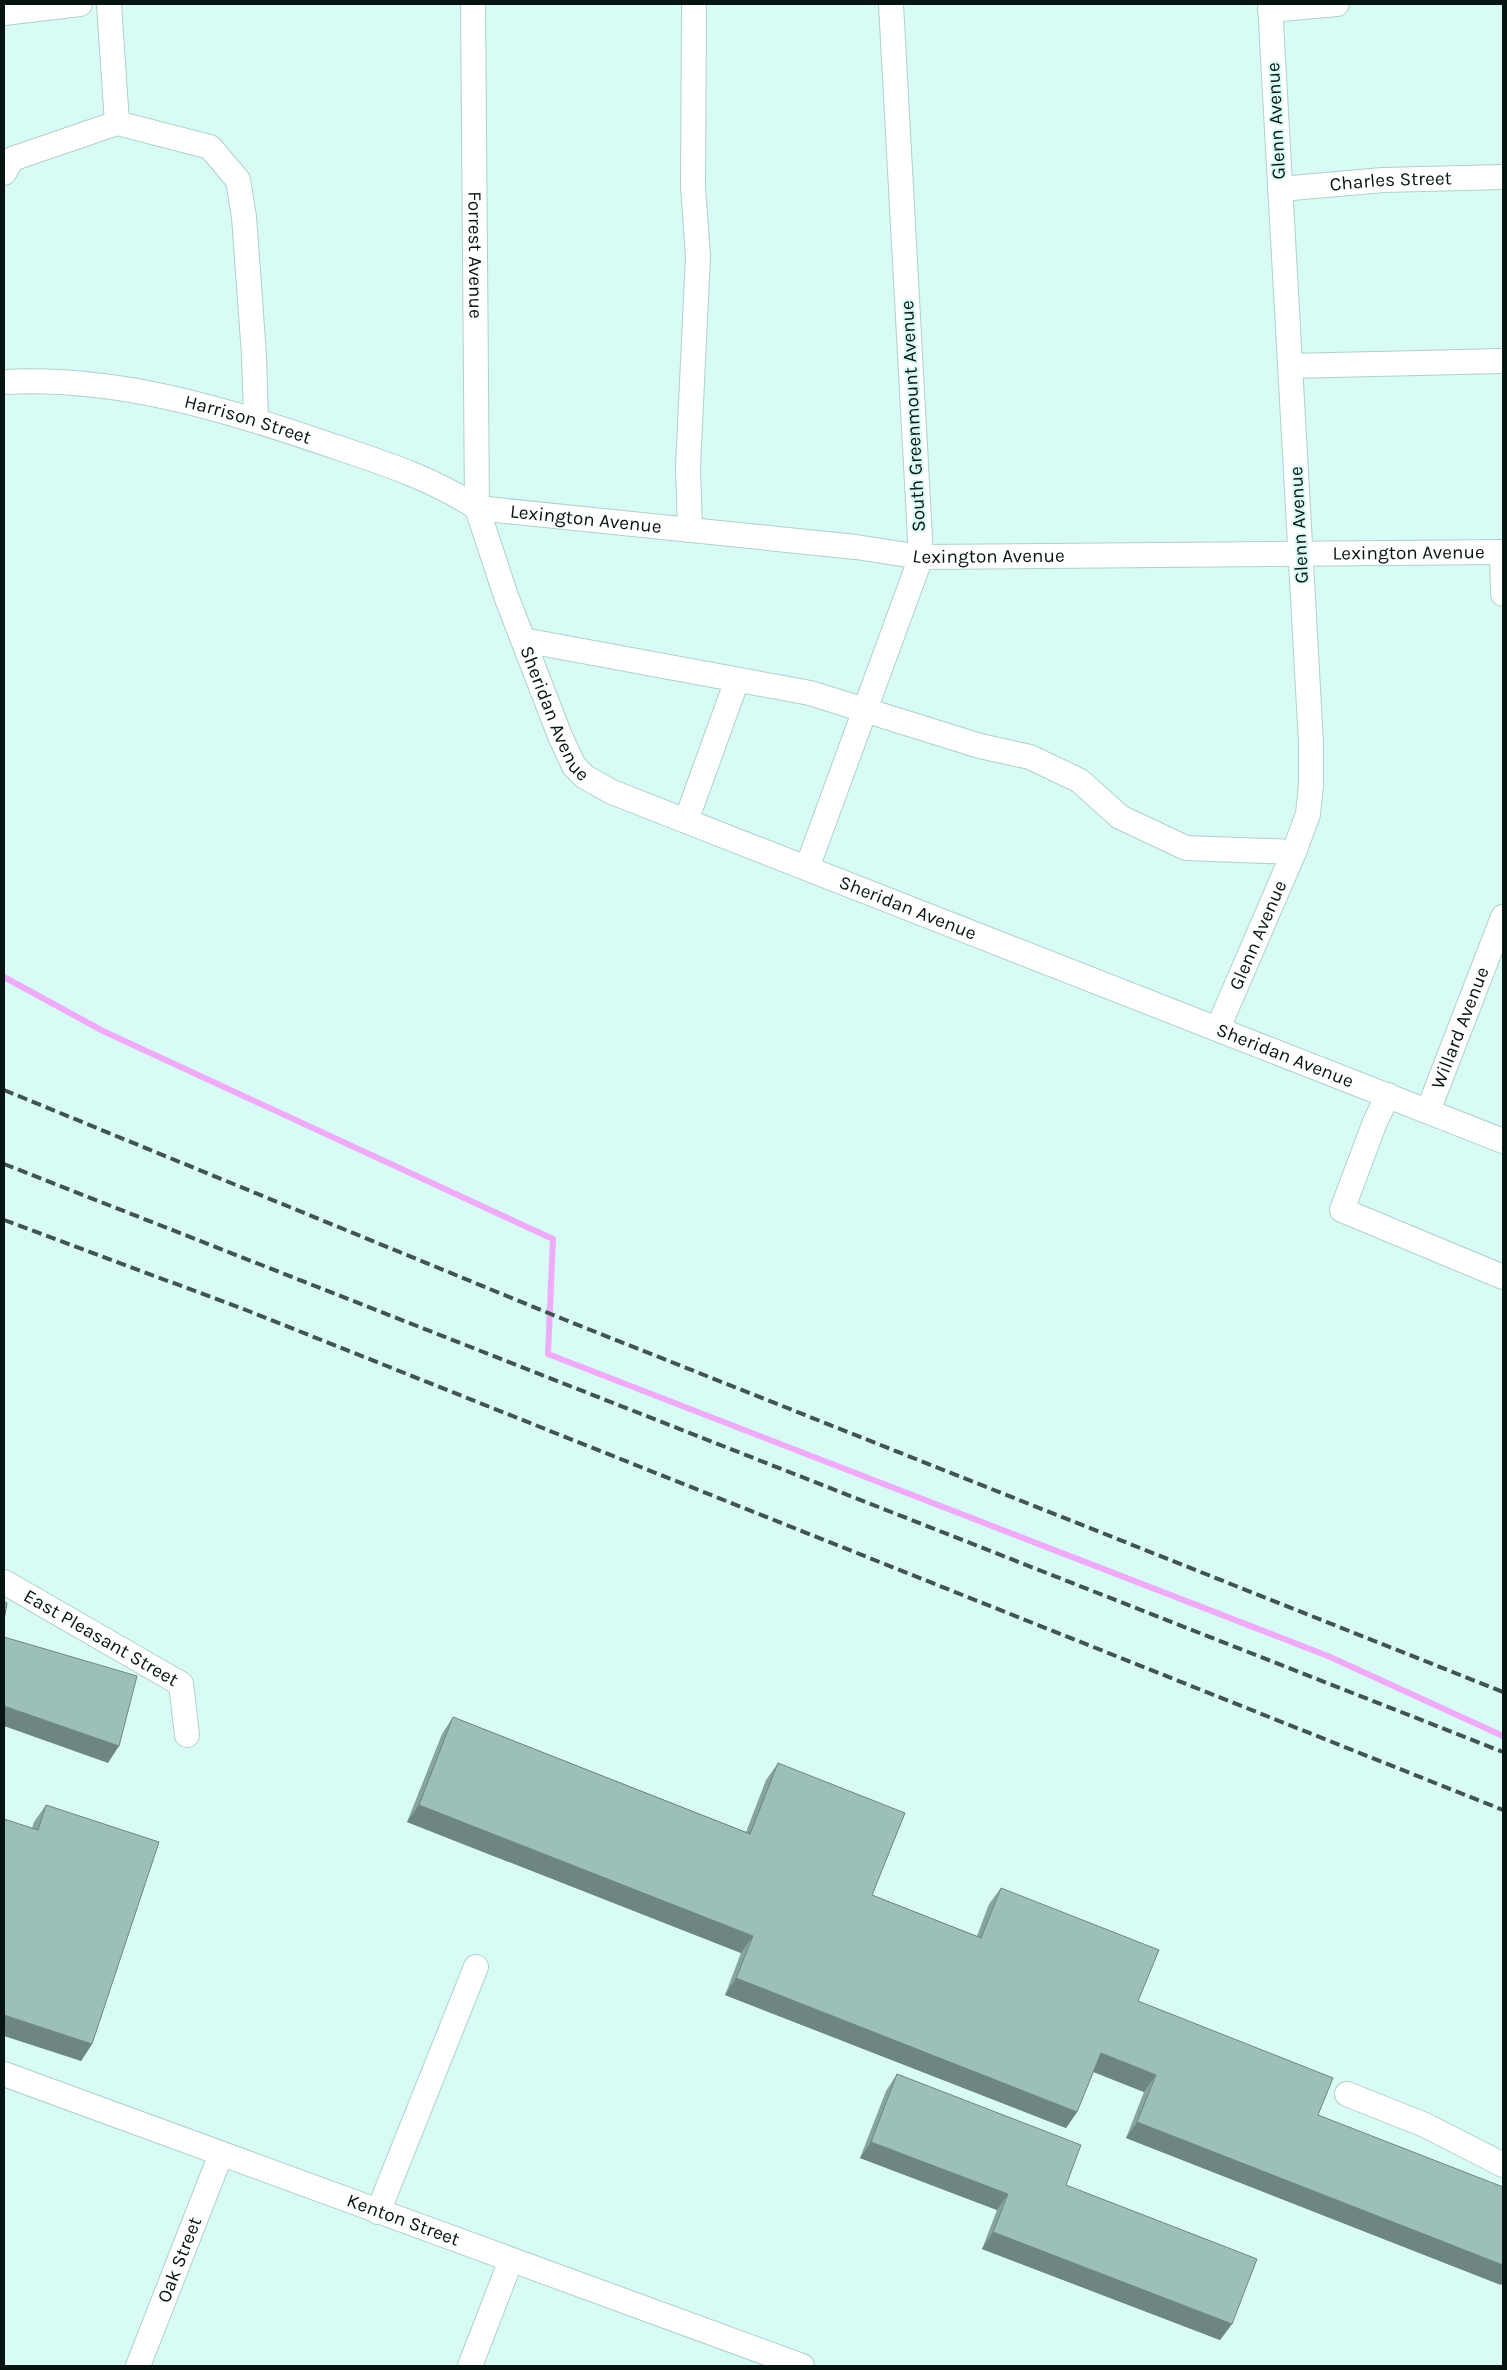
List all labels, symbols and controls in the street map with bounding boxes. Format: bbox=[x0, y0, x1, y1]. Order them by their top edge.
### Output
street label: Glenn Avenue bbox=[1262, 62, 1290, 180]
street label: Charles Street bbox=[1329, 167, 1452, 196]
street label: Forrest Avenue bbox=[463, 191, 486, 319]
street label: South Greenmount Avenue bbox=[896, 300, 930, 532]
street label: Harrison Street bbox=[182, 390, 314, 449]
street label: Glenn Avenue bbox=[1285, 466, 1313, 584]
street label: Lexington Avenue bbox=[509, 500, 663, 538]
street label: Lexington Avenue bbox=[1332, 541, 1485, 564]
street label: Lexington Avenue bbox=[911, 545, 1065, 568]
street label: Sheridan Avenue bbox=[515, 643, 594, 786]
street label: Sheridan Avenue bbox=[836, 871, 980, 945]
street label: Glenn Avenue bbox=[1225, 877, 1291, 994]
street label: Willard Avenue bbox=[1427, 964, 1494, 1092]
street label: Sheridan Avenue bbox=[1213, 1019, 1357, 1092]
street label: East Pleasant Street bbox=[20, 1585, 182, 1691]
street label: Kenton Street bbox=[344, 2189, 463, 2251]
street label: Oak Street bbox=[153, 2214, 206, 2306]

